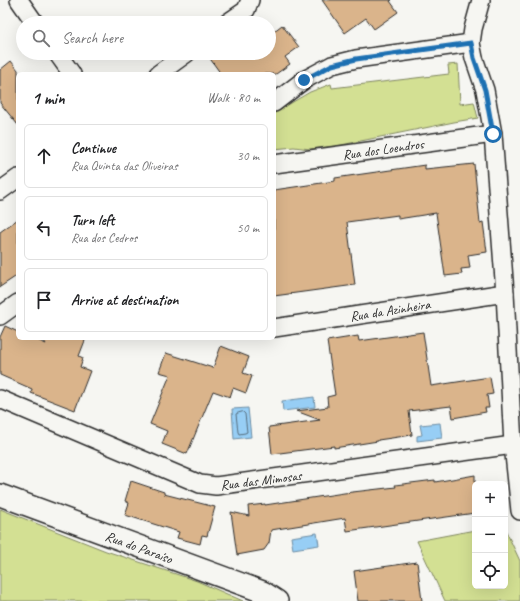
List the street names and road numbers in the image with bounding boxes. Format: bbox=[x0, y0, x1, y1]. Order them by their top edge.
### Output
street label: Rua dos Loendros bbox=[341, 135, 426, 164]
street label: Rua da Azinheira bbox=[349, 296, 432, 325]
street label: Rua das Mimosas bbox=[220, 467, 304, 494]
street label: Rua do Paraíso bbox=[103, 527, 176, 568]

